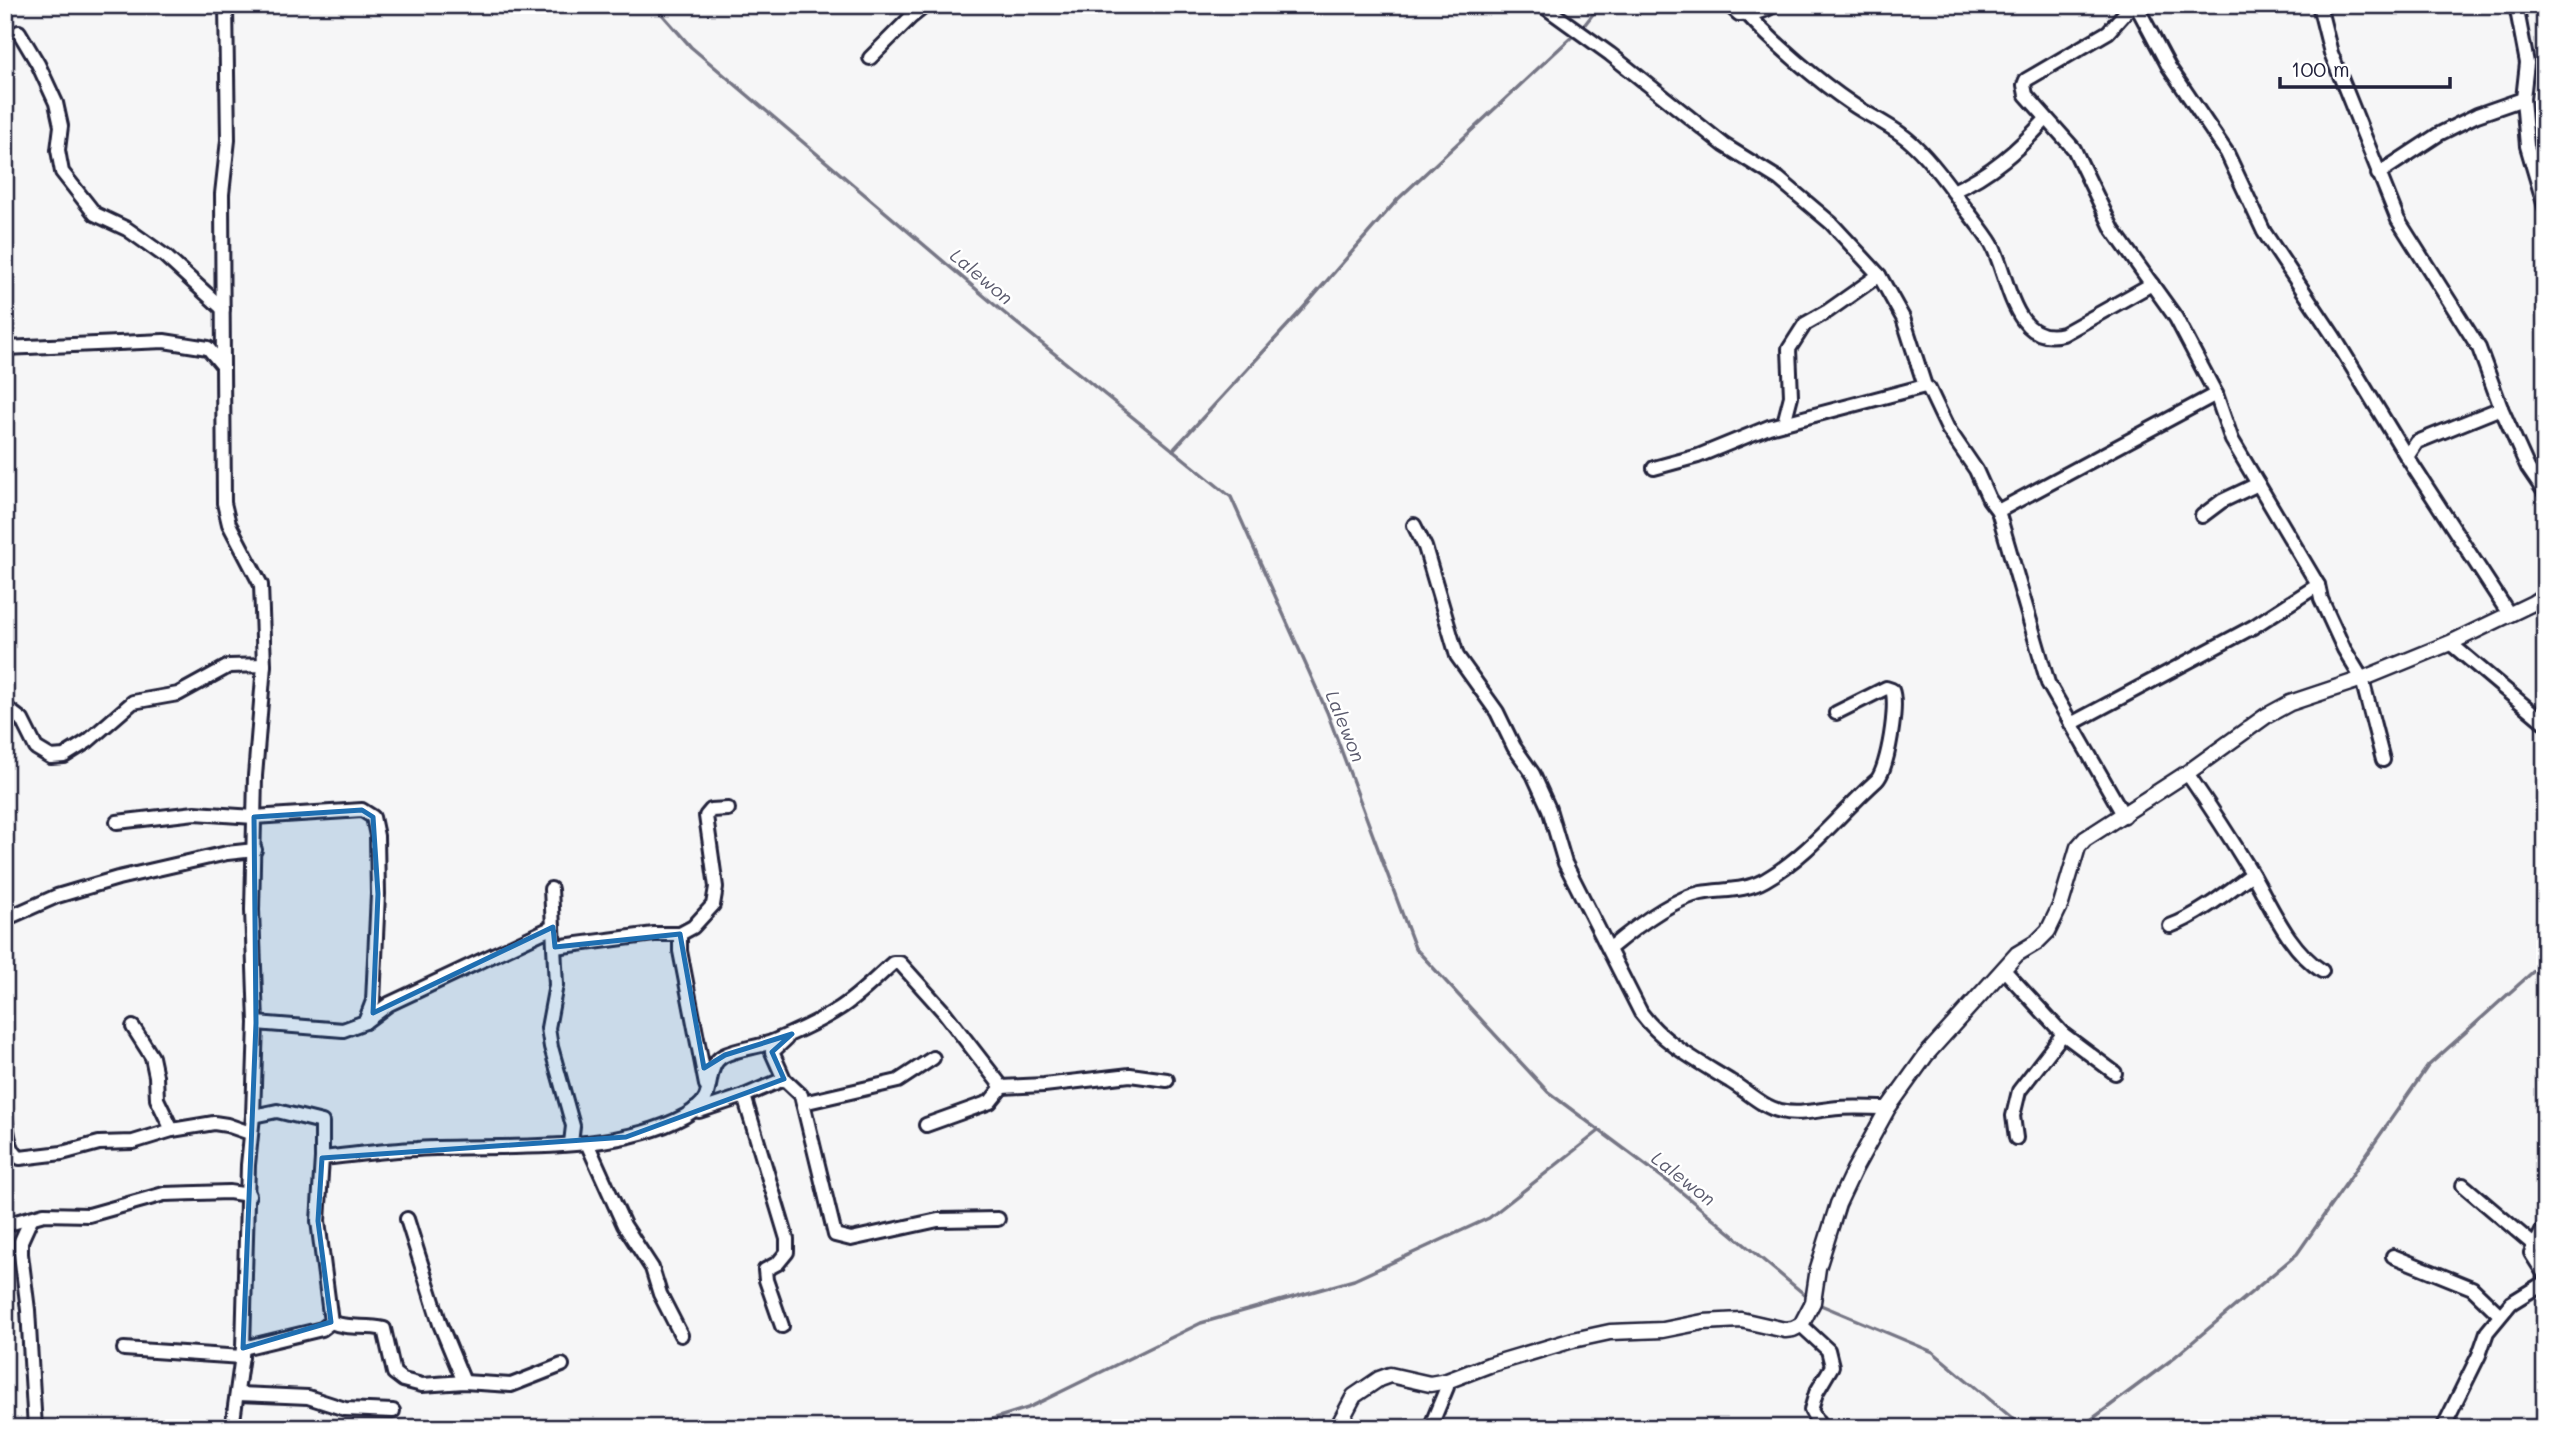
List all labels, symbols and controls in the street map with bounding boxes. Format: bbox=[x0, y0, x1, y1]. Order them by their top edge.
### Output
scale bar bbox=[2280, 46, 2450, 90]
text: 100 m bbox=[2291, 55, 2350, 82]
water label: Lalewon bbox=[945, 242, 1019, 310]
water label: Lalewon bbox=[1320, 687, 1372, 765]
water label: Lalewon bbox=[1647, 1145, 1721, 1211]

